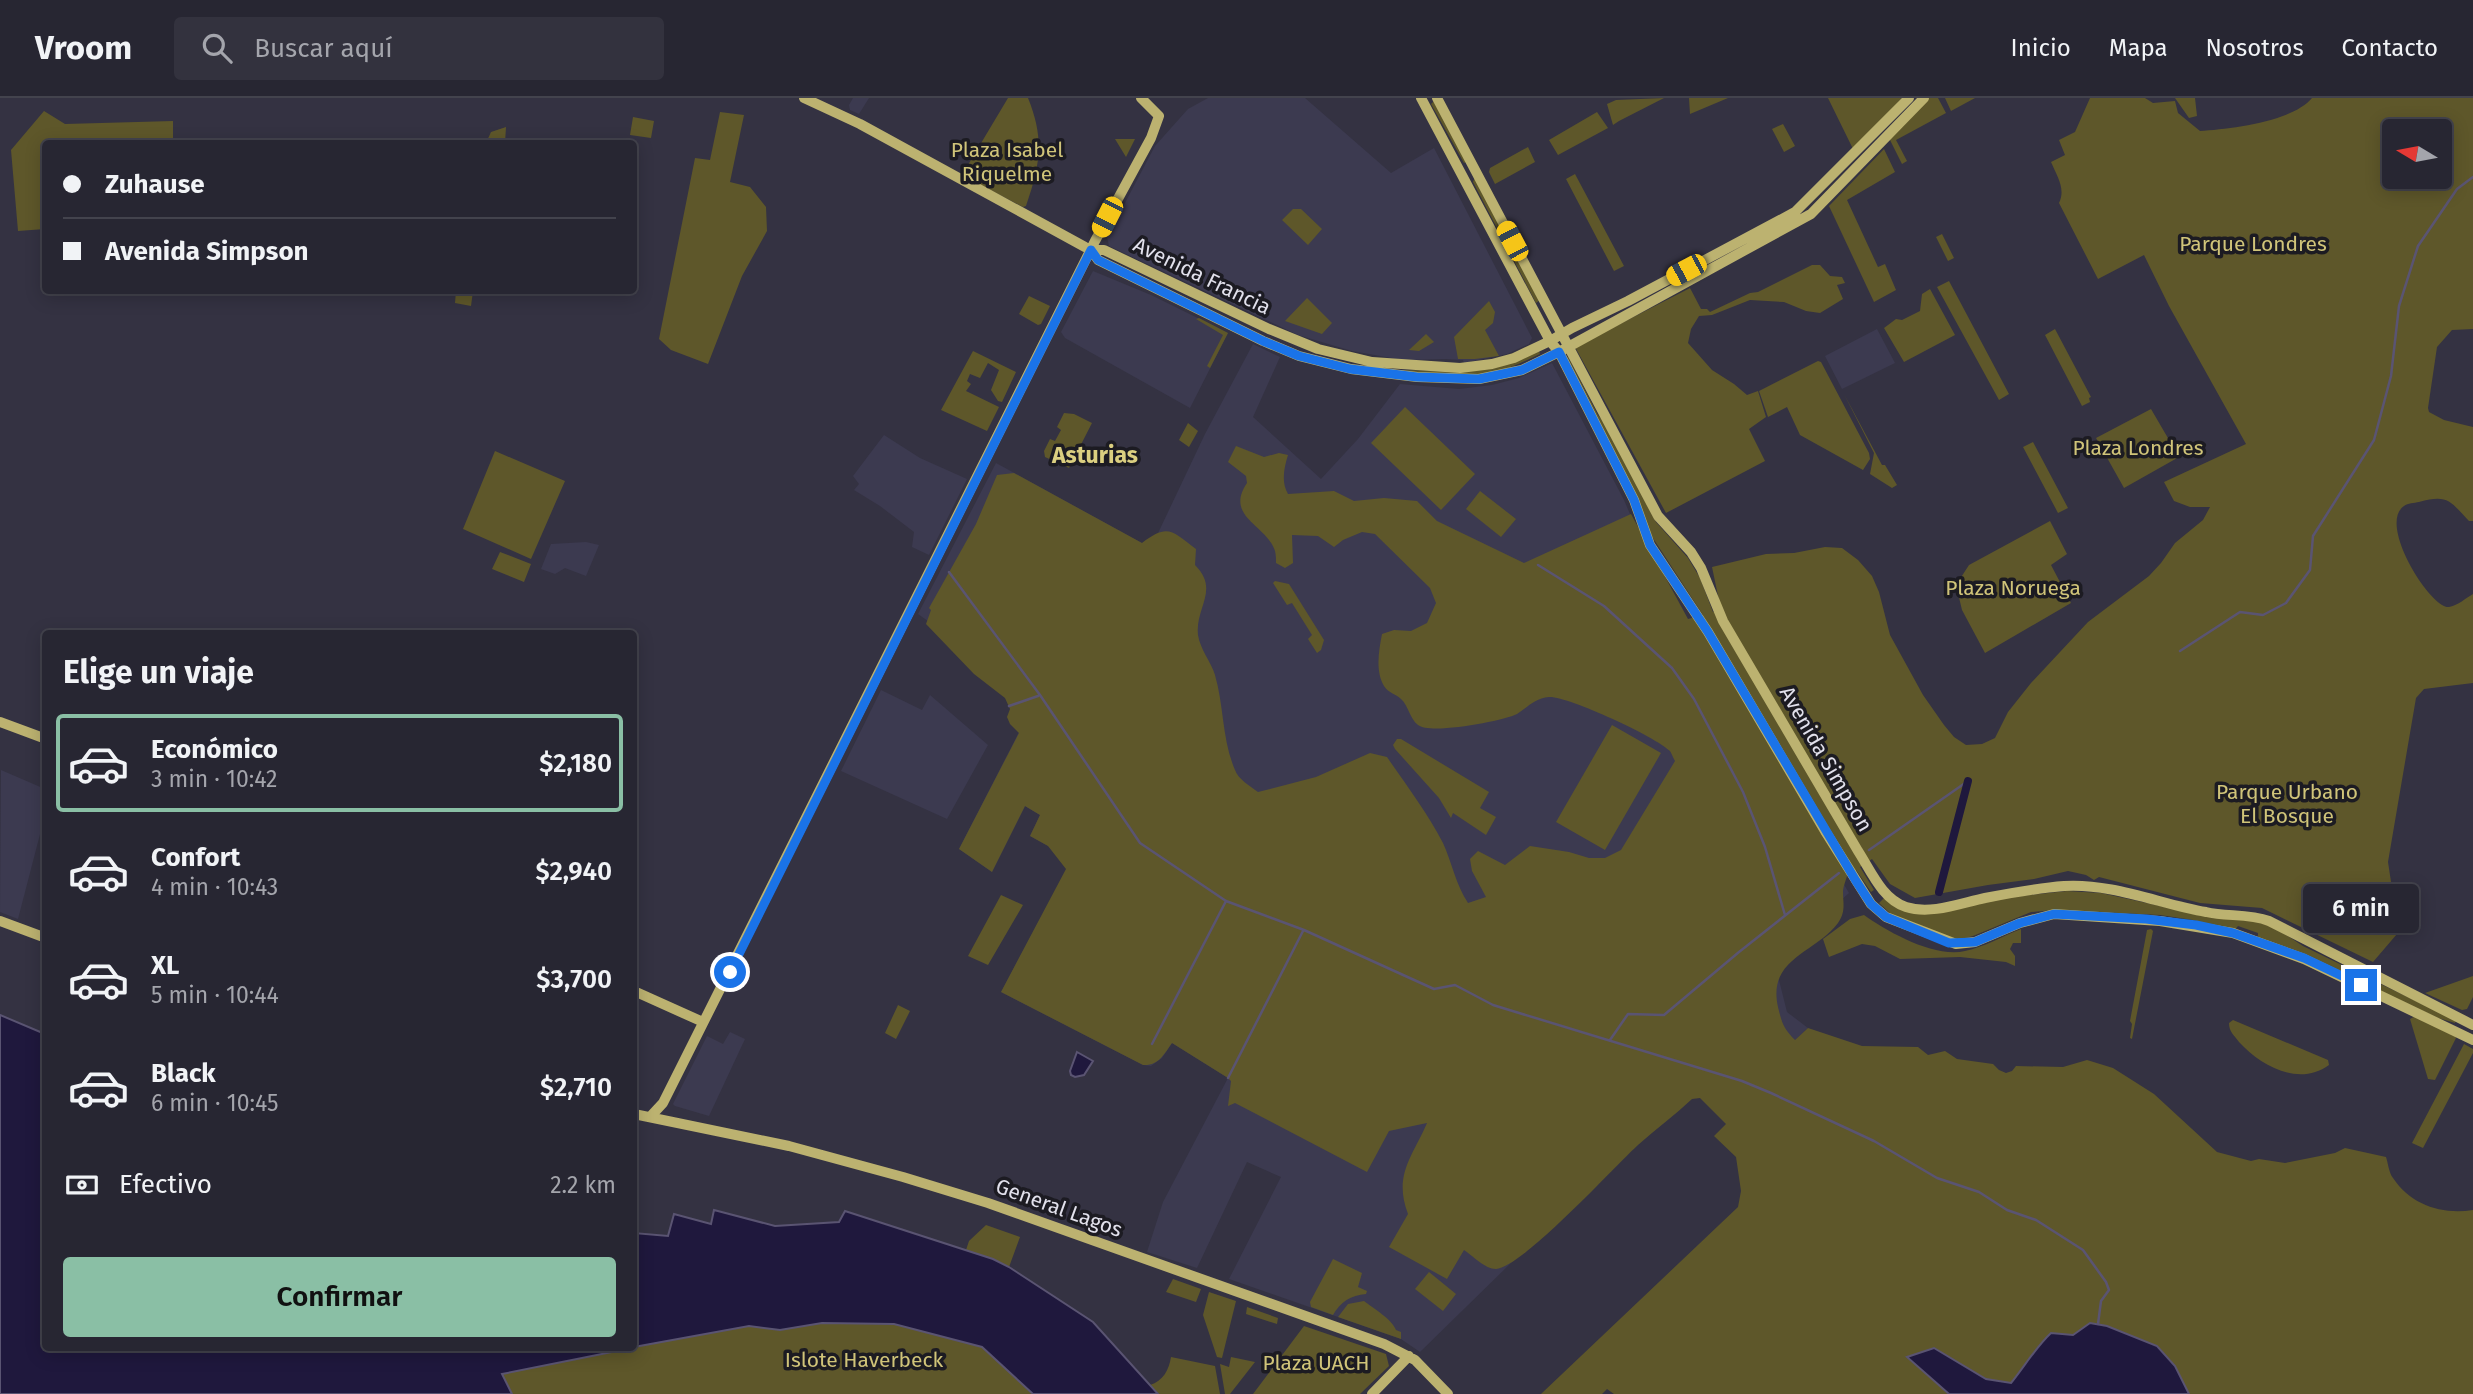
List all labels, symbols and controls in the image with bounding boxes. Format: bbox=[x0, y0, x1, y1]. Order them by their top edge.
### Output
search box bbox=[174, 17, 664, 80]
text: Vroom bbox=[35, 28, 132, 68]
icon: search bbox=[198, 29, 236, 67]
text: Buscar aquí bbox=[254, 33, 393, 64]
text: Inicio bbox=[2011, 34, 2071, 62]
text: Mapa bbox=[2109, 34, 2168, 62]
text: Nosotros bbox=[2206, 34, 2304, 62]
text: Contacto bbox=[2342, 34, 2438, 62]
north arrow bbox=[2382, 119, 2452, 189]
map controls bbox=[2382, 119, 2452, 189]
park label: Plaza Isabel Riquelme bbox=[951, 137, 1063, 187]
text: Zuhause bbox=[105, 169, 205, 200]
car bbox=[1089, 194, 1126, 240]
car bbox=[1493, 218, 1532, 264]
park label: Parque Londres bbox=[2179, 231, 2327, 257]
street label: Avenida Francia bbox=[1129, 232, 1275, 320]
text: Avenida Simpson bbox=[105, 236, 309, 267]
car bbox=[1663, 251, 1710, 289]
park label: Plaza Londres bbox=[2072, 435, 2204, 461]
district label: Asturias bbox=[1051, 441, 1138, 469]
park label: Plaza Noruega bbox=[1945, 575, 2081, 601]
text: Elige un viaje bbox=[63, 653, 254, 691]
street label: Avenida Simpson bbox=[1774, 682, 1878, 836]
icon: car bbox=[67, 732, 130, 795]
text: Económico bbox=[151, 734, 278, 765]
text: $2,180 bbox=[539, 748, 612, 779]
text: 3 min · 10:42 bbox=[151, 765, 277, 793]
park label: Parque Urbano El Bosque bbox=[2216, 779, 2358, 829]
icon: car bbox=[67, 840, 130, 903]
text: Confort bbox=[151, 842, 240, 873]
text: $2,940 bbox=[536, 856, 612, 887]
text: 4 min · 10:43 bbox=[151, 873, 278, 901]
callout: 6 min bbox=[2303, 884, 2419, 932]
text: 6 min bbox=[2332, 894, 2390, 922]
icon: car bbox=[67, 948, 130, 1011]
text: XL bbox=[151, 950, 179, 981]
route start bbox=[714, 956, 746, 988]
text: $3,700 bbox=[536, 964, 612, 995]
route end bbox=[2345, 969, 2377, 1001]
text: 5 min · 10:44 bbox=[151, 981, 279, 1009]
icon: car bbox=[67, 1056, 130, 1119]
text: Black bbox=[151, 1058, 216, 1089]
text: $2,710 bbox=[540, 1072, 612, 1103]
text: 6 min · 10:45 bbox=[151, 1089, 278, 1117]
icon: cash bbox=[63, 1166, 101, 1204]
text: Efectivo bbox=[119, 1169, 212, 1200]
text: 2.2 km bbox=[550, 1171, 616, 1199]
street label: General Lagos bbox=[992, 1173, 1126, 1243]
button: Confirmar bbox=[63, 1257, 616, 1337]
park label: Islote Haverbeck bbox=[785, 1347, 943, 1373]
park label: Plaza UACH bbox=[1263, 1350, 1369, 1376]

